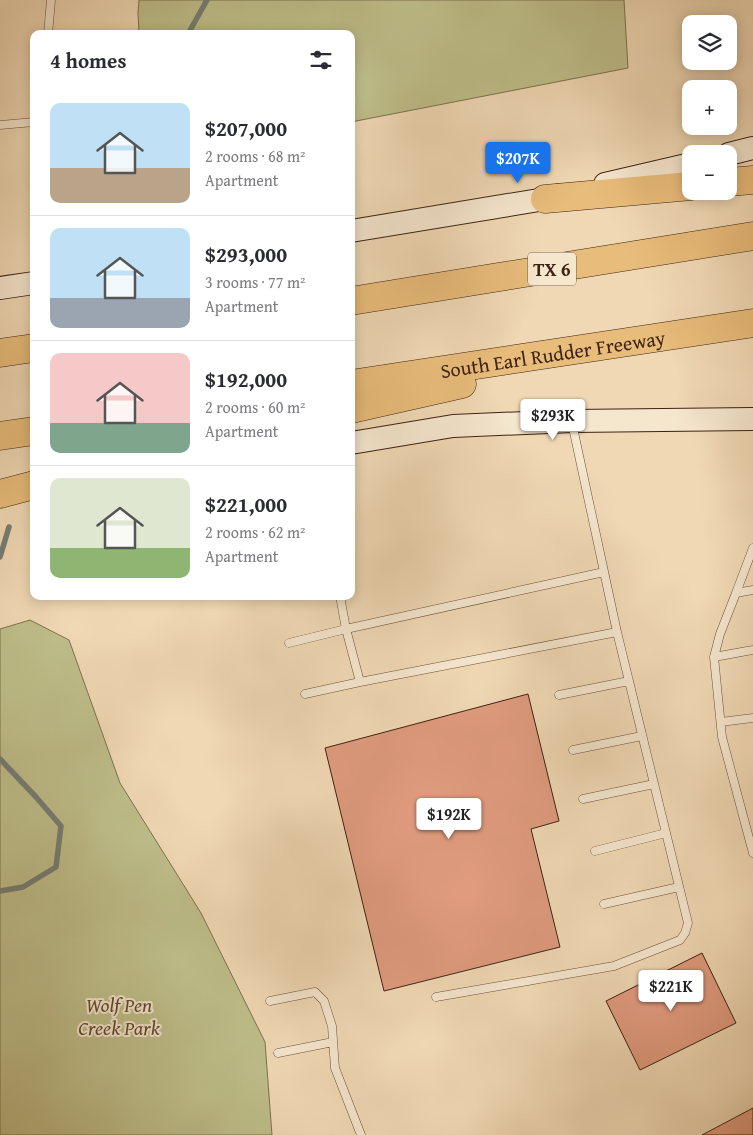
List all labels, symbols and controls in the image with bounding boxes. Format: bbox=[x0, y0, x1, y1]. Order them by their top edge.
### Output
map controls bbox=[682, 15, 737, 200]
button: layers bbox=[682, 15, 737, 70]
text: 4 homes bbox=[50, 45, 126, 76]
icon: filters bbox=[307, 46, 335, 74]
button: + bbox=[682, 80, 737, 135]
text: $207,000 bbox=[205, 113, 287, 144]
icon: home bbox=[90, 123, 150, 183]
pin: $207K bbox=[483, 142, 553, 184]
text: 2 rooms · 68 m² bbox=[205, 144, 305, 168]
button: − bbox=[682, 145, 737, 200]
text: $207K bbox=[496, 146, 540, 170]
text: Apartment bbox=[205, 168, 278, 192]
text: $293,000 bbox=[205, 239, 287, 270]
icon: home bbox=[90, 248, 150, 308]
road number: TX 6 bbox=[528, 252, 576, 286]
text: 3 rooms · 77 m² bbox=[205, 270, 305, 294]
text: Apartment bbox=[205, 294, 278, 318]
street label: South Earl Rudder Freeway bbox=[438, 322, 667, 385]
text: $192,000 bbox=[205, 364, 287, 395]
icon: home bbox=[90, 373, 150, 433]
text: 2 rooms · 60 m² bbox=[205, 395, 305, 419]
pin: $293K bbox=[518, 398, 588, 441]
text: $293K bbox=[531, 403, 575, 427]
text: Apartment bbox=[205, 419, 278, 443]
text: $221,000 bbox=[205, 489, 287, 520]
icon: home bbox=[90, 498, 150, 558]
text: 2 rooms · 62 m² bbox=[205, 520, 305, 544]
text: Apartment bbox=[205, 544, 278, 568]
pin: $192K bbox=[414, 798, 484, 840]
text: $192K bbox=[427, 802, 471, 826]
pin: $221K bbox=[636, 970, 706, 1012]
text: $221K bbox=[649, 974, 693, 998]
park label: Wolf Pen Creek Park bbox=[78, 990, 161, 1042]

